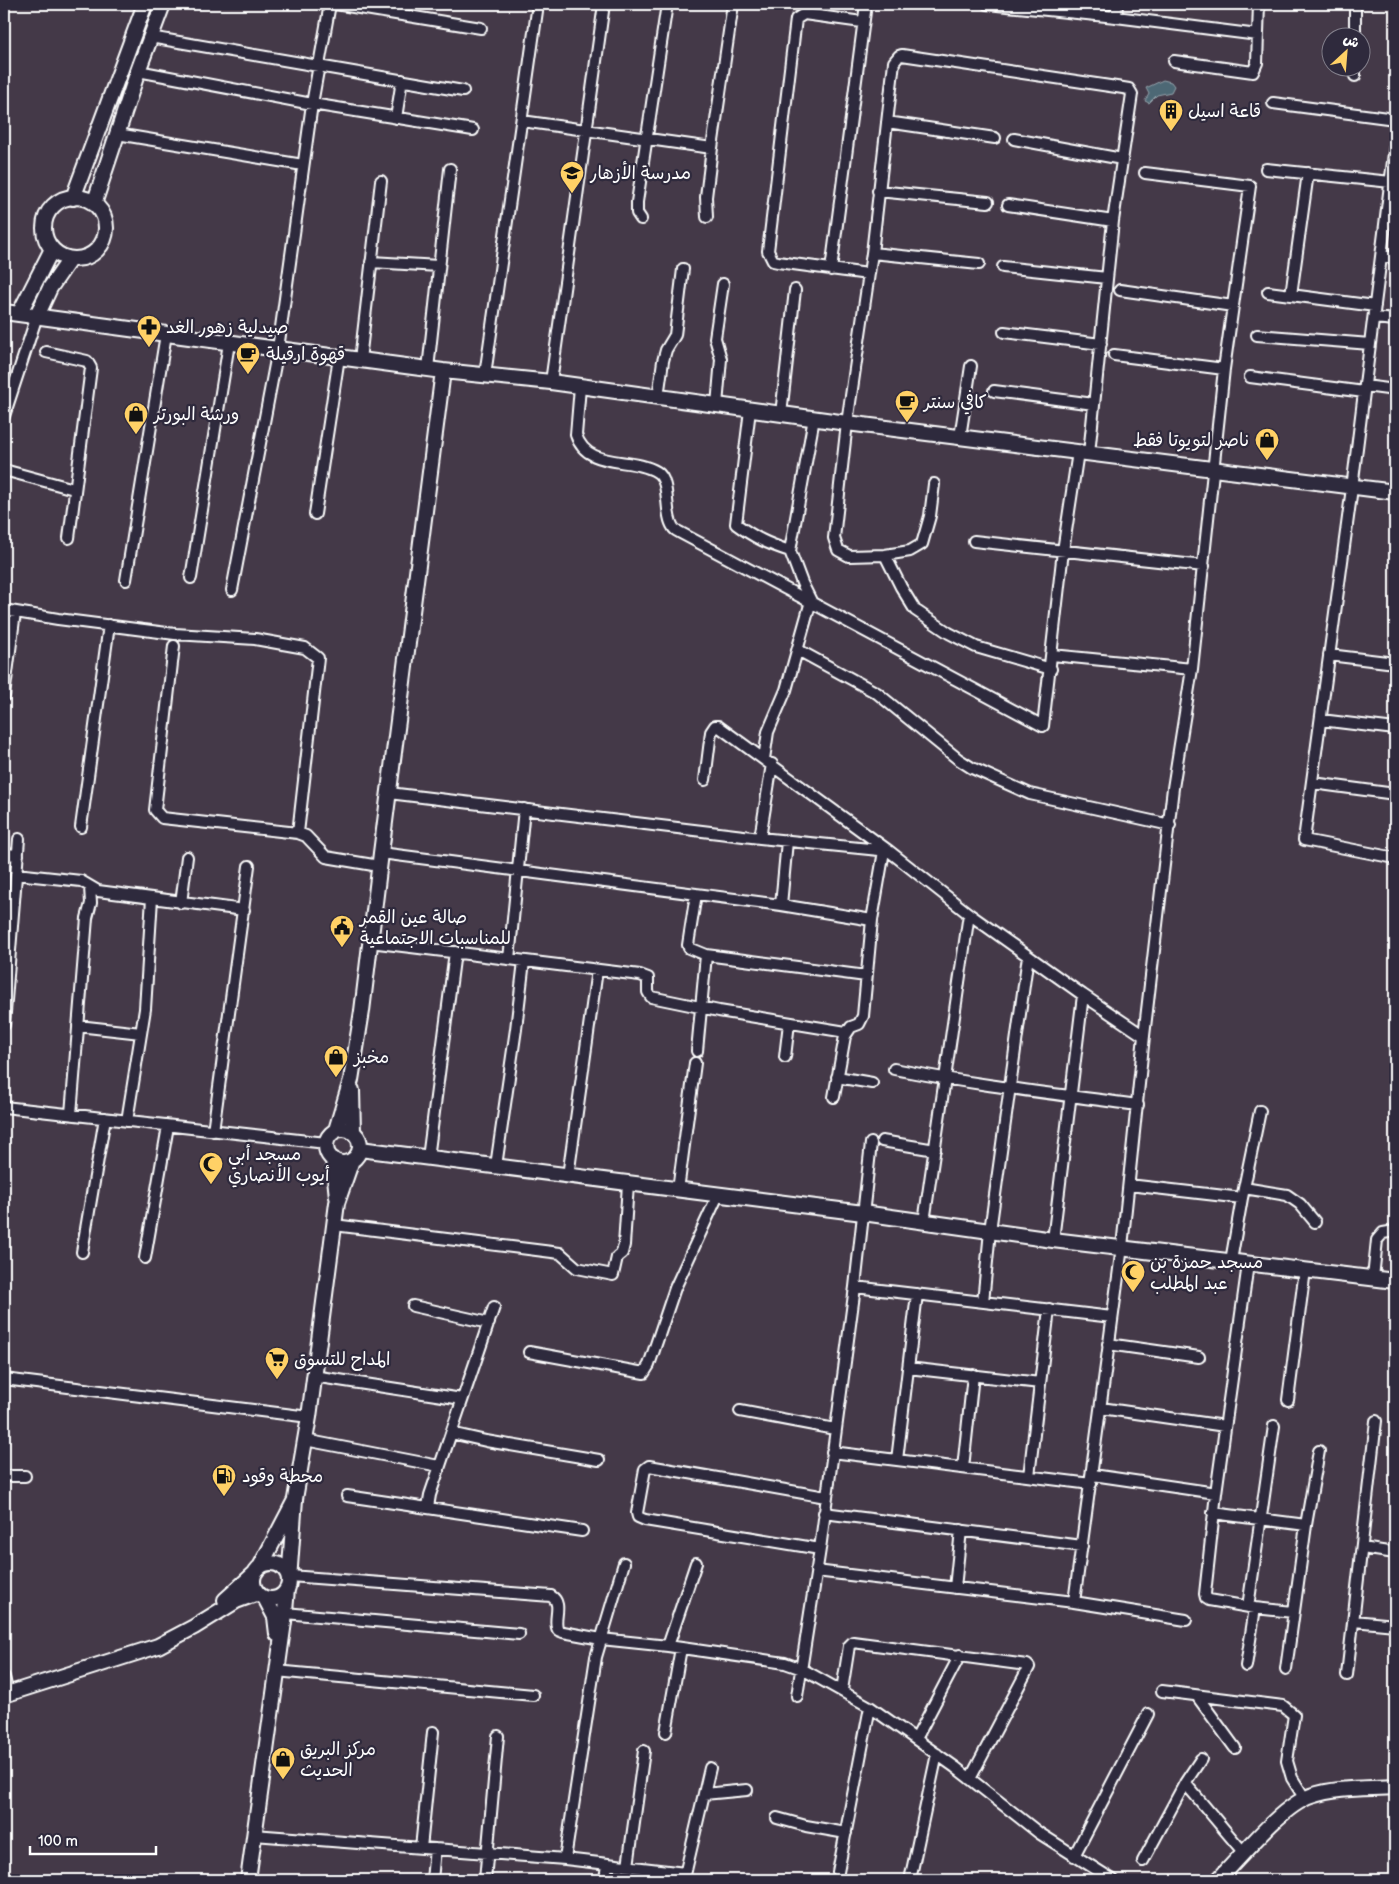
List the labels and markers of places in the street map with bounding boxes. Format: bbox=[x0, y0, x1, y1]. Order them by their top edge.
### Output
building icon: قاعة اسيل bbox=[1158, 98, 1184, 132]
place label: قاعة اسيل bbox=[1188, 101, 1261, 122]
school or university icon: مدرسة الأزهار bbox=[559, 160, 585, 194]
place label: مدرسة الأزهار bbox=[589, 161, 691, 184]
pharmacy icon: صيدلية زهور الغد bbox=[136, 314, 162, 348]
place label: صيدلية زهور الغد bbox=[166, 317, 288, 338]
cafe icon: قهوة ارقيلة bbox=[235, 341, 261, 375]
place label: قهوة ارقيلة bbox=[266, 344, 345, 366]
cafe icon: كافي سنتر bbox=[894, 389, 920, 423]
place label: كافي سنتر bbox=[922, 390, 987, 415]
shop icon: ورشة البورتر bbox=[123, 401, 149, 435]
place label: ورشة البورتر bbox=[152, 404, 239, 425]
shop icon: ناصر لتويوتا فقط bbox=[1254, 427, 1280, 461]
place label: ناصر لتويوتا فقط bbox=[1133, 430, 1250, 452]
place label: صالة عين القمر للمناسبات الاجتماعية bbox=[358, 907, 511, 949]
public building icon: صالة عين القمر للمناسبات الاجتماعية bbox=[329, 914, 355, 948]
shop icon: مخبز bbox=[323, 1044, 349, 1078]
place label: مخبز bbox=[352, 1047, 389, 1068]
place label: مسجد أبي أيوب الأنصاري bbox=[228, 1144, 330, 1188]
mosque icon: مسجد أبي أيوب الأنصاري bbox=[198, 1151, 224, 1185]
place label: مسجد حمزة بن عبد المطلب bbox=[1150, 1252, 1263, 1294]
mosque icon: مسجد حمزة بن عبد المطلب bbox=[1120, 1259, 1146, 1293]
supermarket icon: المداح للتسوق bbox=[264, 1346, 290, 1380]
place label: المداح للتسوق bbox=[294, 1349, 390, 1371]
fuel station icon: محطة وقود bbox=[211, 1463, 237, 1497]
place label: محطة وقود bbox=[242, 1466, 323, 1487]
place label: مركز البريق الحديث bbox=[300, 1739, 376, 1781]
shop icon: مركز البريق الحديث bbox=[270, 1746, 296, 1780]

